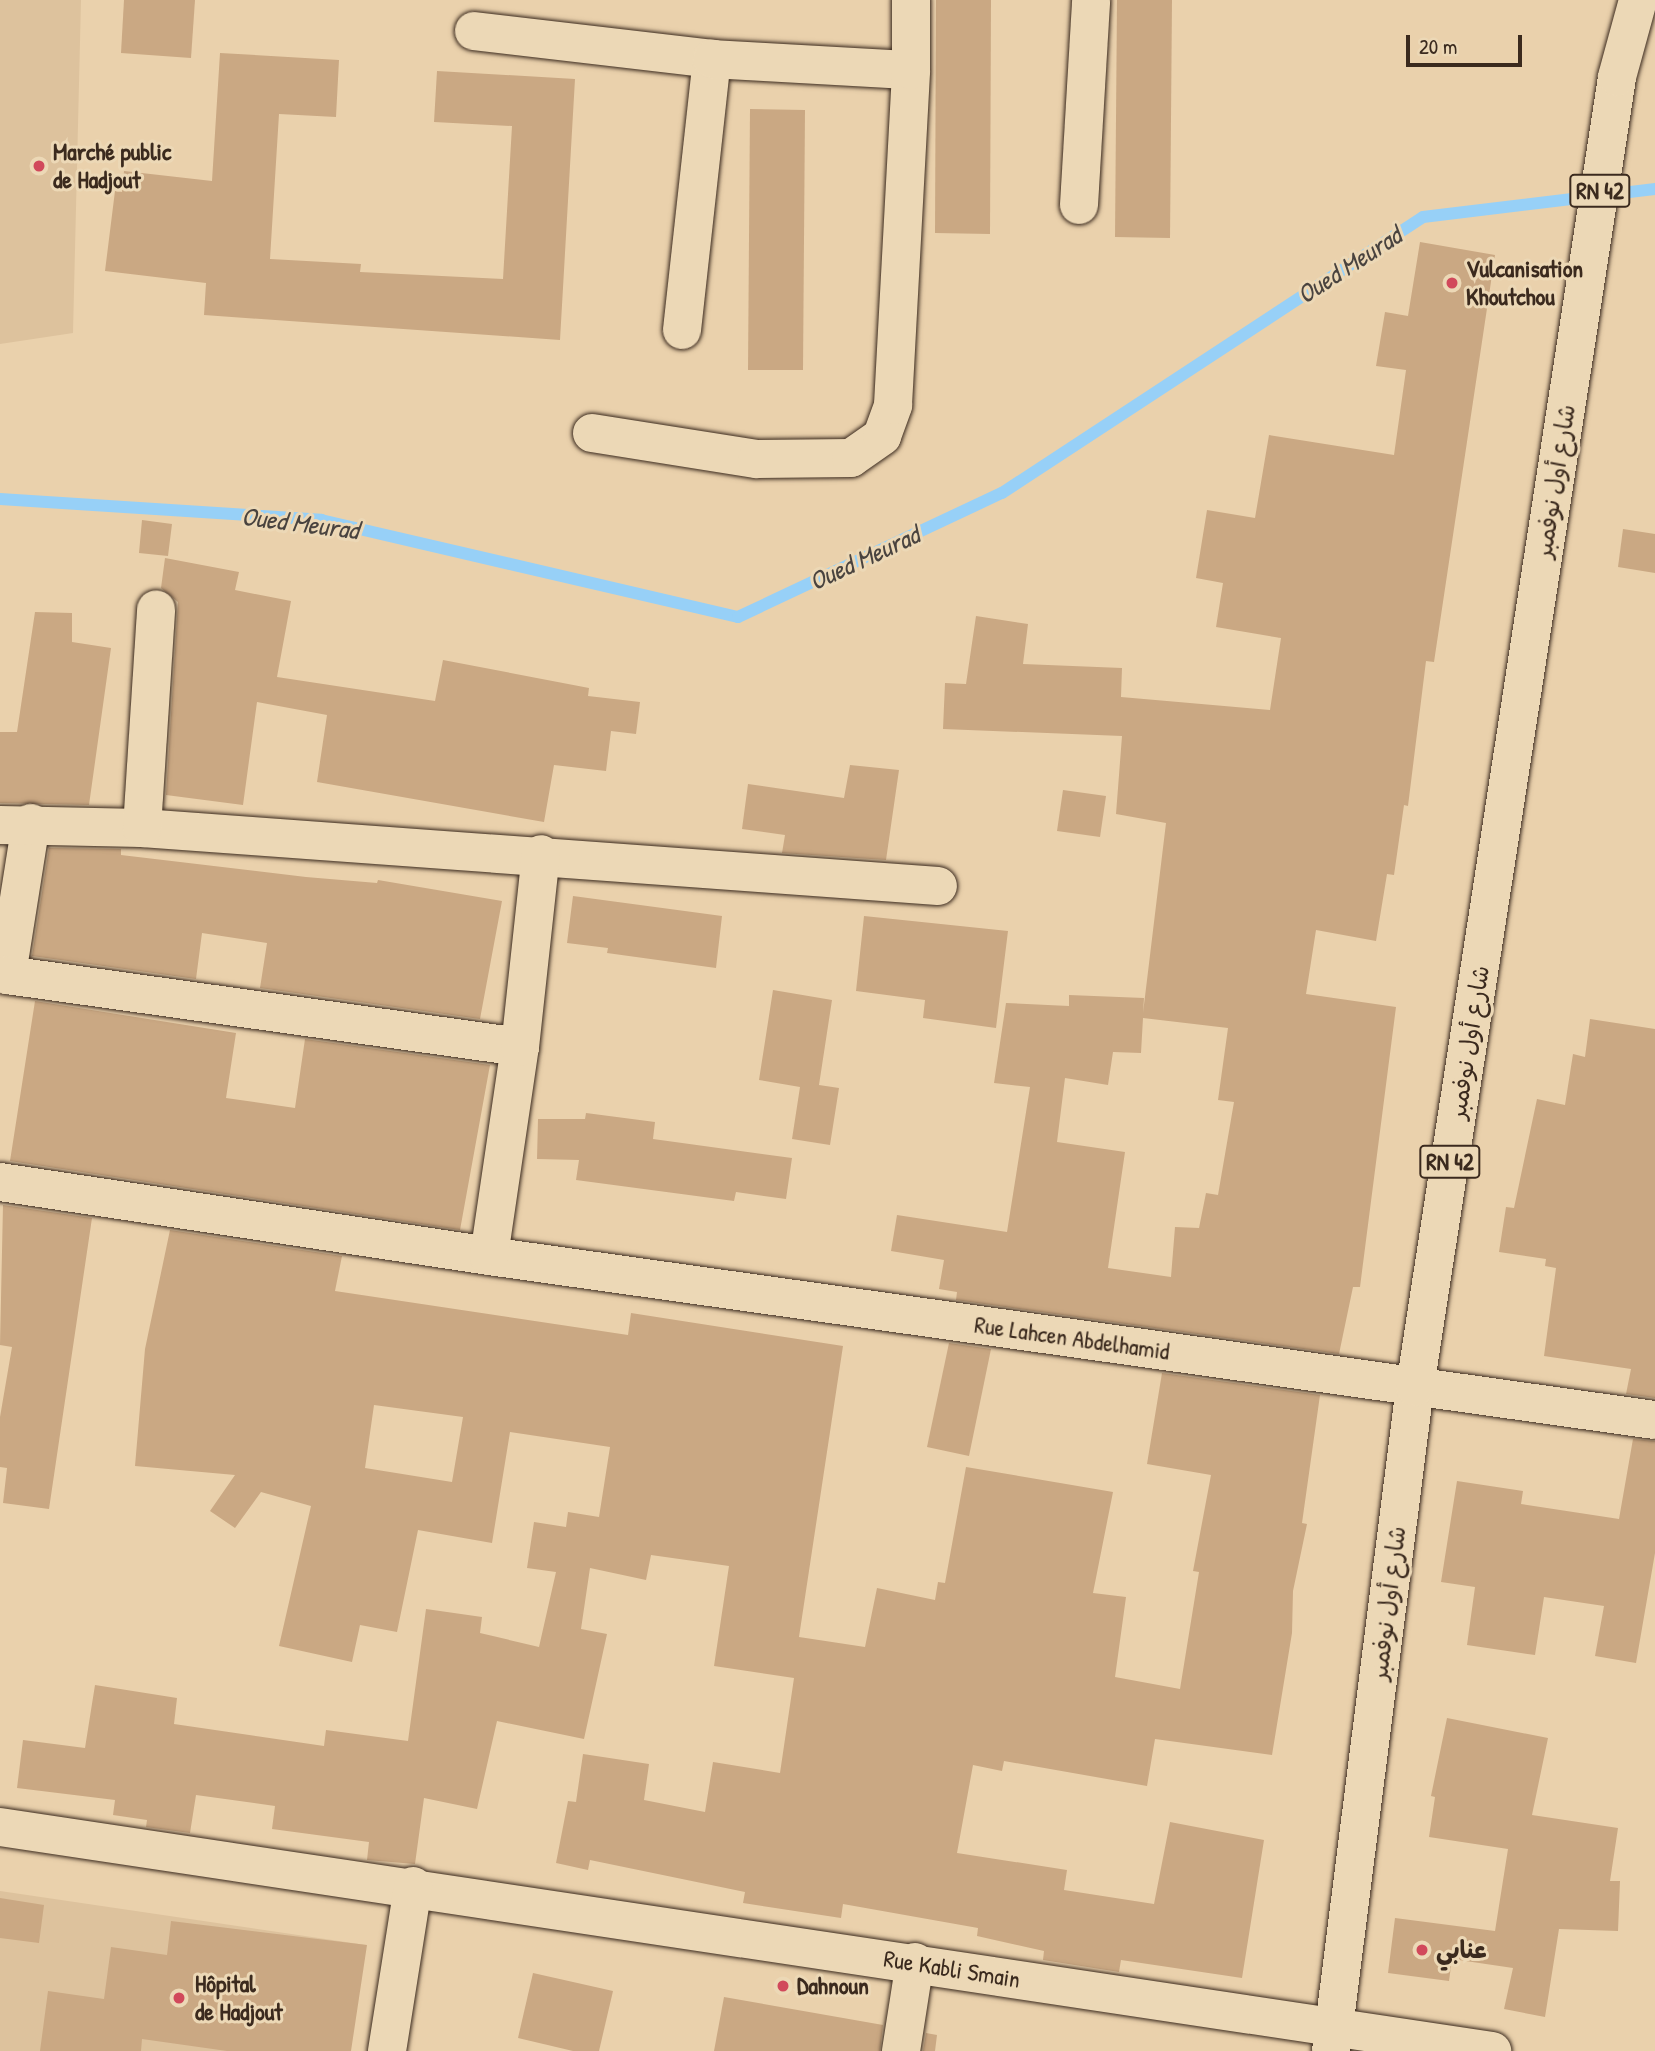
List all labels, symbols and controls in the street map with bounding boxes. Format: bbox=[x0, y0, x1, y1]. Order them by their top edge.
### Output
scale bar bbox=[1410, 21, 1526, 65]
text: 20 m bbox=[1419, 32, 1457, 61]
place label: Marché public de Hadjout bbox=[53, 138, 171, 194]
marker: Marché public de Hadjout bbox=[31, 158, 47, 174]
road number: RN 42 bbox=[1568, 172, 1632, 210]
water label: Oued Meurad bbox=[1291, 220, 1407, 310]
place label: Vulcanisation Khoutchou bbox=[1466, 255, 1583, 311]
marker: Vulcanisation Khoutchou bbox=[1444, 275, 1460, 291]
street label: شارع أول نوفمبر bbox=[1529, 402, 1581, 560]
water label: Oued Meurad bbox=[240, 500, 360, 546]
water label: Oued Meurad bbox=[804, 519, 924, 597]
street label: شارع أول نوفمبر bbox=[1443, 963, 1495, 1121]
road number: RN 42 bbox=[1418, 1142, 1482, 1182]
street label: Rue Lahcen Abdelhamid bbox=[973, 1310, 1171, 1366]
street label: شارع أول نوفمبر bbox=[1364, 1524, 1412, 1682]
place label: عنابي bbox=[1436, 1936, 1487, 1964]
marker: عنابي bbox=[1414, 1942, 1430, 1958]
street label: Rue Kabli Smain bbox=[882, 1944, 1022, 1994]
place label: Hôpital de Hadjout bbox=[195, 1970, 283, 2026]
place label: Dahnoun bbox=[797, 1972, 869, 2000]
marker: Dahnoun bbox=[775, 1978, 791, 1994]
marker: Hôpital de Hadjout bbox=[169, 1988, 189, 2008]

